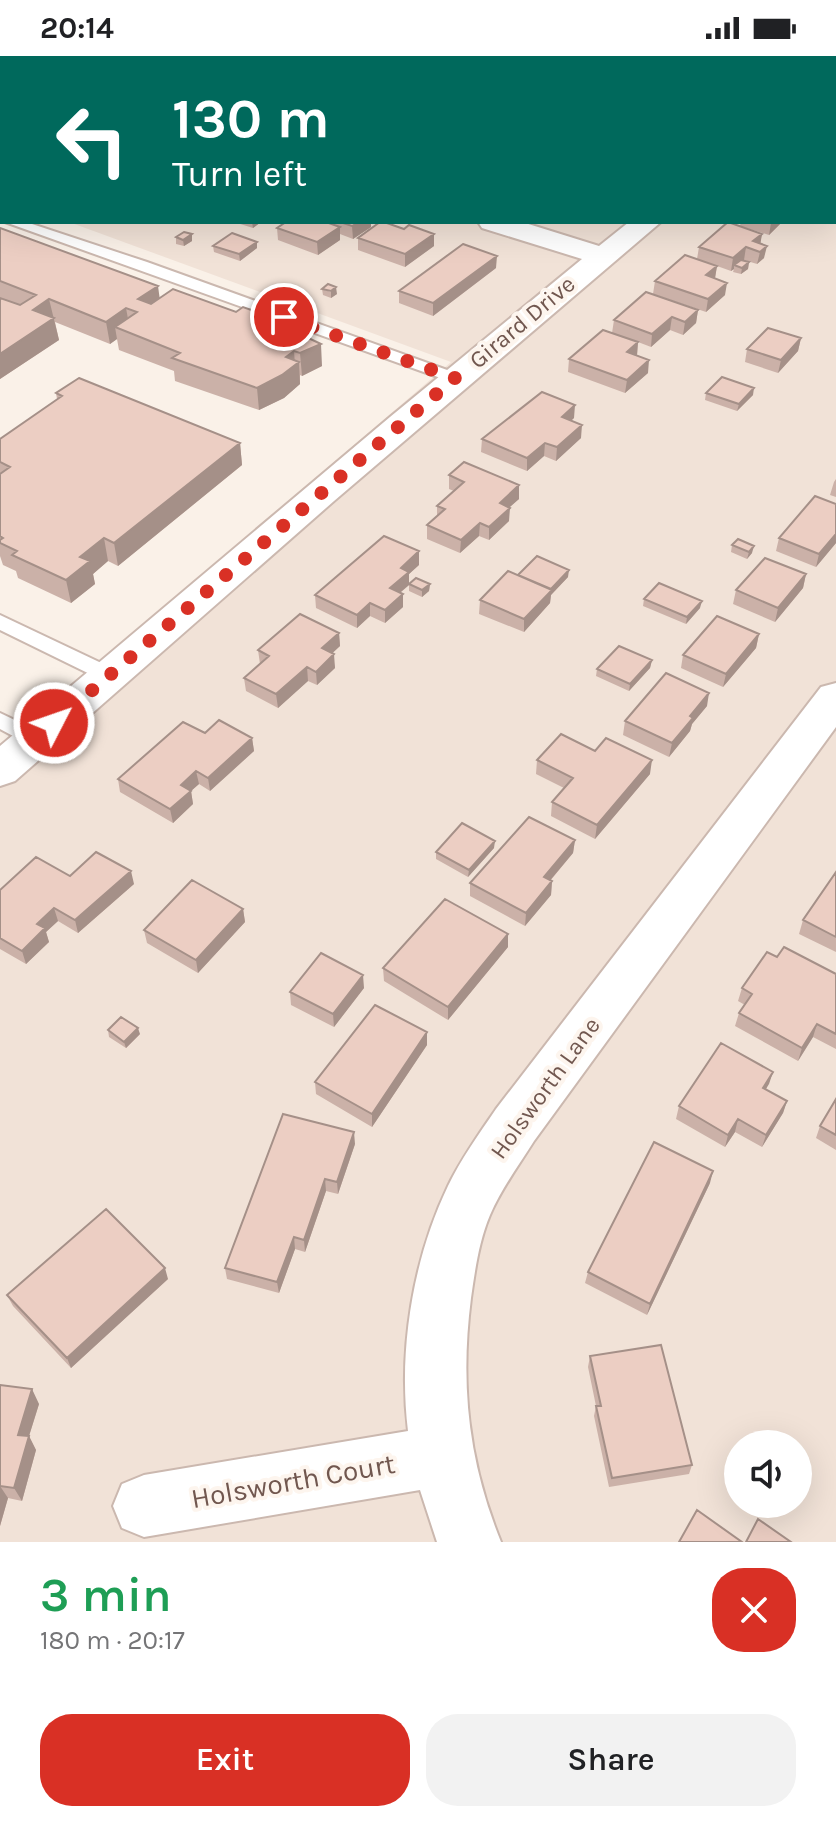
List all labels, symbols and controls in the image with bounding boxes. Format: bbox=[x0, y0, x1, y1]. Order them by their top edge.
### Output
text: 20:14 bbox=[40, 10, 114, 46]
text: 130 m bbox=[172, 86, 330, 151]
icon: left bbox=[40, 88, 144, 192]
text: Turn left bbox=[172, 153, 307, 195]
street label: Girard Drive bbox=[464, 270, 580, 374]
pin bbox=[250, 283, 318, 351]
icon: arrive bbox=[262, 295, 306, 339]
position arrow bbox=[12, 681, 96, 765]
street label: Holsworth Lane bbox=[484, 1012, 606, 1164]
map controls bbox=[724, 1430, 812, 1518]
button: sound bbox=[724, 1430, 812, 1518]
street label: Holsworth Court bbox=[188, 1447, 398, 1515]
text: 3 min bbox=[40, 1567, 172, 1623]
button: close bbox=[712, 1568, 796, 1652]
text: 180 m · 20:17 bbox=[40, 1625, 185, 1656]
button: Exit bbox=[40, 1714, 410, 1806]
button: Share bbox=[426, 1714, 796, 1806]

